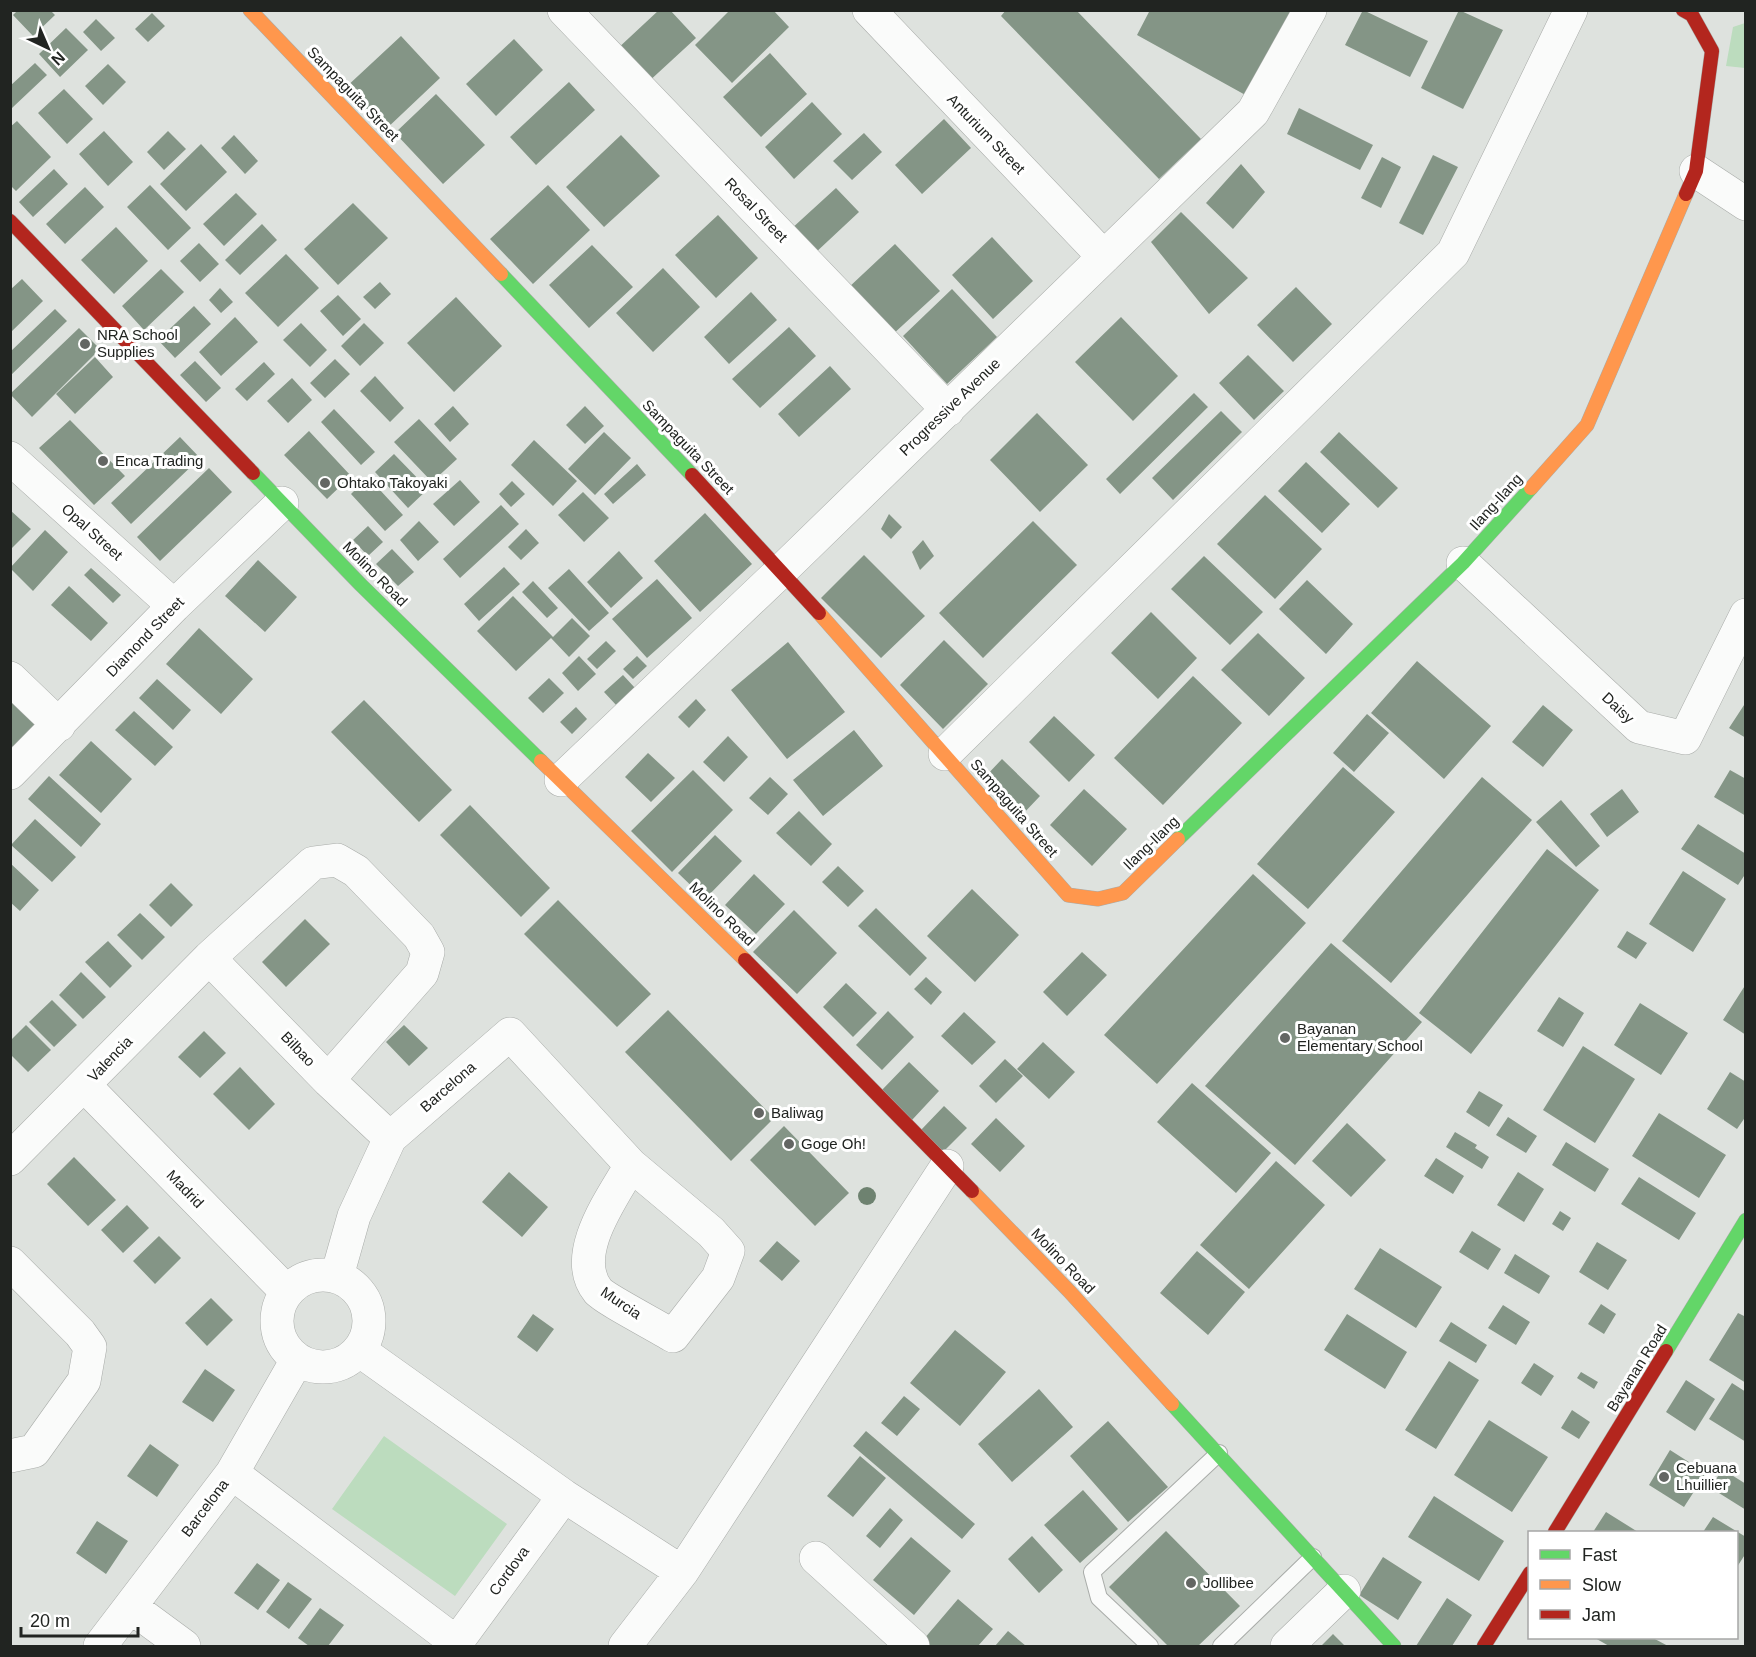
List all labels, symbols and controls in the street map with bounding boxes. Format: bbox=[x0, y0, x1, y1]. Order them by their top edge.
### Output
north arrow bbox=[18, 18, 78, 78]
street label: Sampaguita Street bbox=[304, 43, 403, 145]
text: N bbox=[48, 48, 68, 69]
street label: Anturium Street bbox=[944, 90, 1029, 178]
street label: Rosal Street bbox=[722, 174, 792, 246]
place label: NRA School Supplies bbox=[97, 326, 178, 360]
marker: NRA School Supplies bbox=[78, 337, 92, 351]
street label: Progressive Avenue bbox=[896, 354, 1003, 459]
street label: Sampaguita Street bbox=[639, 396, 738, 498]
place label: Enca Trading bbox=[115, 452, 203, 469]
marker: Enca Trading bbox=[96, 454, 110, 468]
street label: Ilang-Ilang bbox=[1466, 470, 1525, 533]
place label: Ohtako Takoyaki bbox=[337, 474, 448, 491]
marker: Ohtako Takoyaki bbox=[318, 476, 332, 490]
street label: Opal Street bbox=[58, 500, 127, 564]
street label: Molino Road bbox=[340, 538, 411, 609]
street label: Diamond Street bbox=[102, 593, 188, 680]
street label: Daisy bbox=[1599, 689, 1638, 727]
street label: Sampaguita Street bbox=[967, 755, 1062, 861]
street label: Ilang-Ilang bbox=[1120, 812, 1182, 873]
street label: Molino Road bbox=[686, 878, 759, 949]
place label: Bayanan Elementary School bbox=[1297, 1020, 1423, 1054]
street label: Bilbao bbox=[278, 1028, 319, 1070]
marker: Bayanan Elementary School bbox=[1278, 1031, 1292, 1045]
street label: Valencia bbox=[84, 1032, 136, 1085]
street label: Barcelona bbox=[417, 1058, 479, 1115]
place label: Baliwag bbox=[771, 1104, 824, 1121]
marker: Baliwag bbox=[752, 1106, 766, 1120]
place label: Goge Oh! bbox=[801, 1135, 866, 1152]
marker: Goge Oh! bbox=[782, 1137, 796, 1151]
street label: Madrid bbox=[163, 1166, 207, 1211]
street label: Molino Road bbox=[1028, 1224, 1099, 1297]
street label: Murcia bbox=[598, 1283, 645, 1323]
street label: Bayanan Road bbox=[1603, 1321, 1670, 1414]
place label: Cebuana Lhuillier bbox=[1676, 1459, 1738, 1493]
marker: Cebuana Lhuillier bbox=[1657, 1470, 1671, 1484]
street label: Barcelona bbox=[177, 1475, 232, 1540]
legend bbox=[1528, 1531, 1738, 1639]
street label: Cordova bbox=[485, 1542, 533, 1599]
text: Fast bbox=[1582, 1545, 1617, 1565]
place label: Jollibee bbox=[1203, 1574, 1254, 1591]
text: Slow bbox=[1582, 1575, 1622, 1595]
marker: Jollibee bbox=[1184, 1576, 1198, 1590]
scale bar bbox=[21, 1600, 138, 1638]
text: Jam bbox=[1582, 1605, 1616, 1625]
text: 20 m bbox=[30, 1611, 70, 1631]

